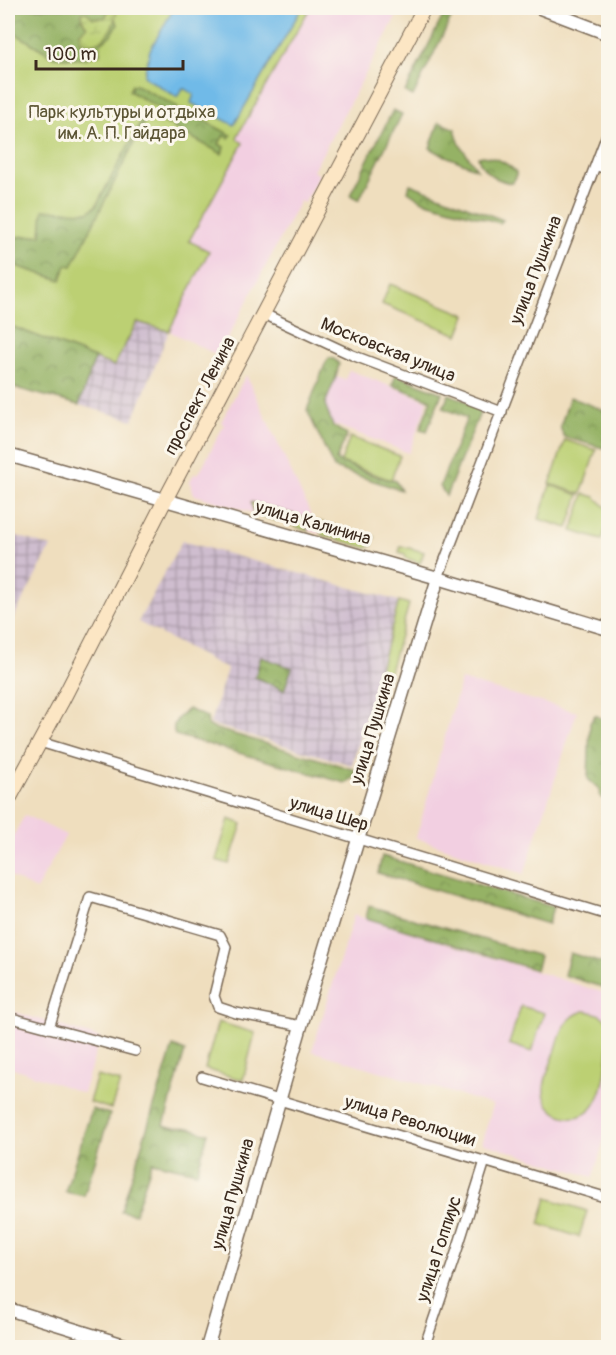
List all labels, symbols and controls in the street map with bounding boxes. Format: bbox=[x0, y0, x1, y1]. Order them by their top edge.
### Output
scale bar bbox=[36, 33, 183, 71]
text: 100 m bbox=[45, 43, 97, 66]
park label: Парк культуры и отдыха им. А. П. Гайдара bbox=[29, 101, 215, 145]
street label: улица Пушкина bbox=[504, 212, 567, 329]
street label: Московская улица bbox=[317, 312, 459, 388]
street label: проспект Ленина bbox=[159, 333, 241, 459]
street label: улица Калинина bbox=[252, 495, 374, 550]
street label: улица Пушкина bbox=[345, 671, 401, 788]
street label: улица Шер bbox=[286, 791, 371, 837]
street label: улица Революции bbox=[341, 1090, 478, 1152]
street label: улица Пушкина bbox=[206, 1136, 260, 1253]
street label: улица Гоппиус bbox=[411, 1193, 467, 1306]

